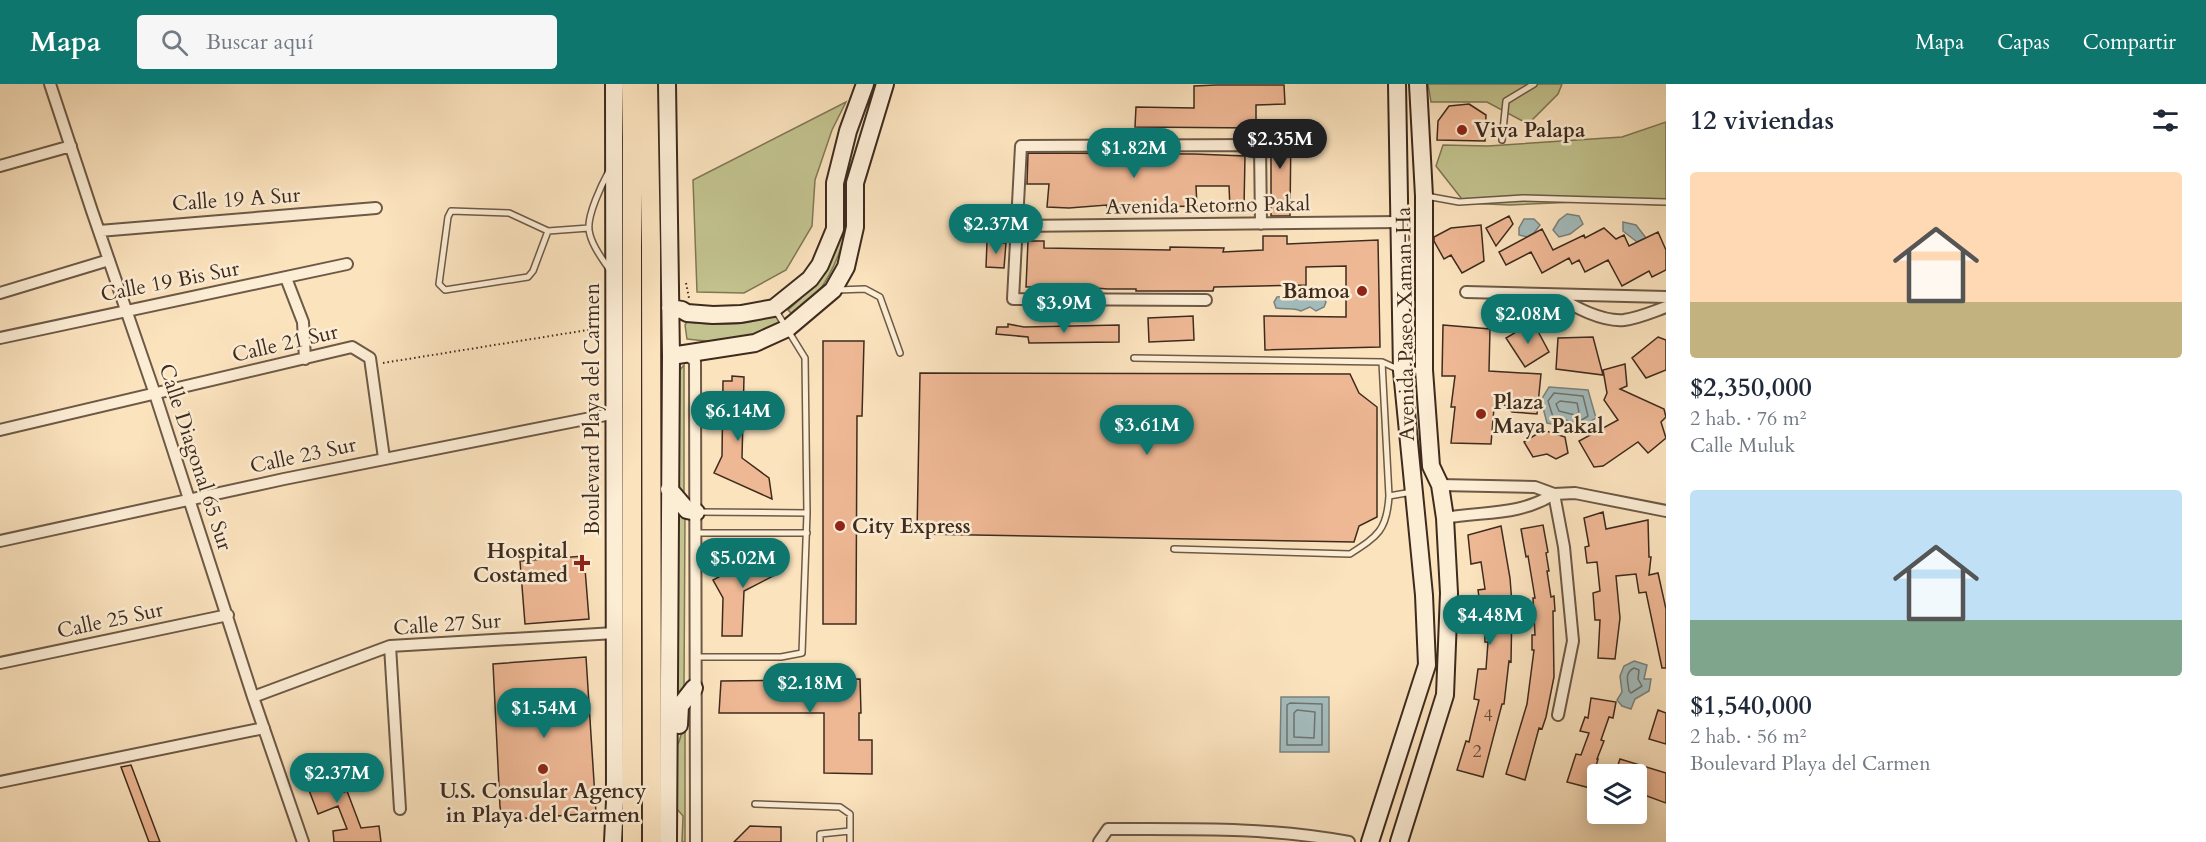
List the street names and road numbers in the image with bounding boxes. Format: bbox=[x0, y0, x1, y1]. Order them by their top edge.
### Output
street label: Calle 19 A Sur bbox=[171, 181, 301, 218]
street label: Avenida Retorno Pakal bbox=[1105, 189, 1311, 222]
street label: Avenida Paseo Xaman-Ha bbox=[1389, 207, 1422, 441]
street label: Calle 19 Bis Sur bbox=[98, 254, 242, 309]
street label: Boulevard Playa del Carmen bbox=[578, 283, 607, 535]
street label: Calle 21 Sur bbox=[229, 317, 341, 370]
street label: Calle Diagonal 65 Sur bbox=[152, 360, 240, 555]
street label: Calle 23 Sur bbox=[247, 430, 359, 481]
street label: Calle 25 Sur bbox=[54, 595, 166, 646]
street label: Calle 27 Sur bbox=[392, 606, 502, 643]

